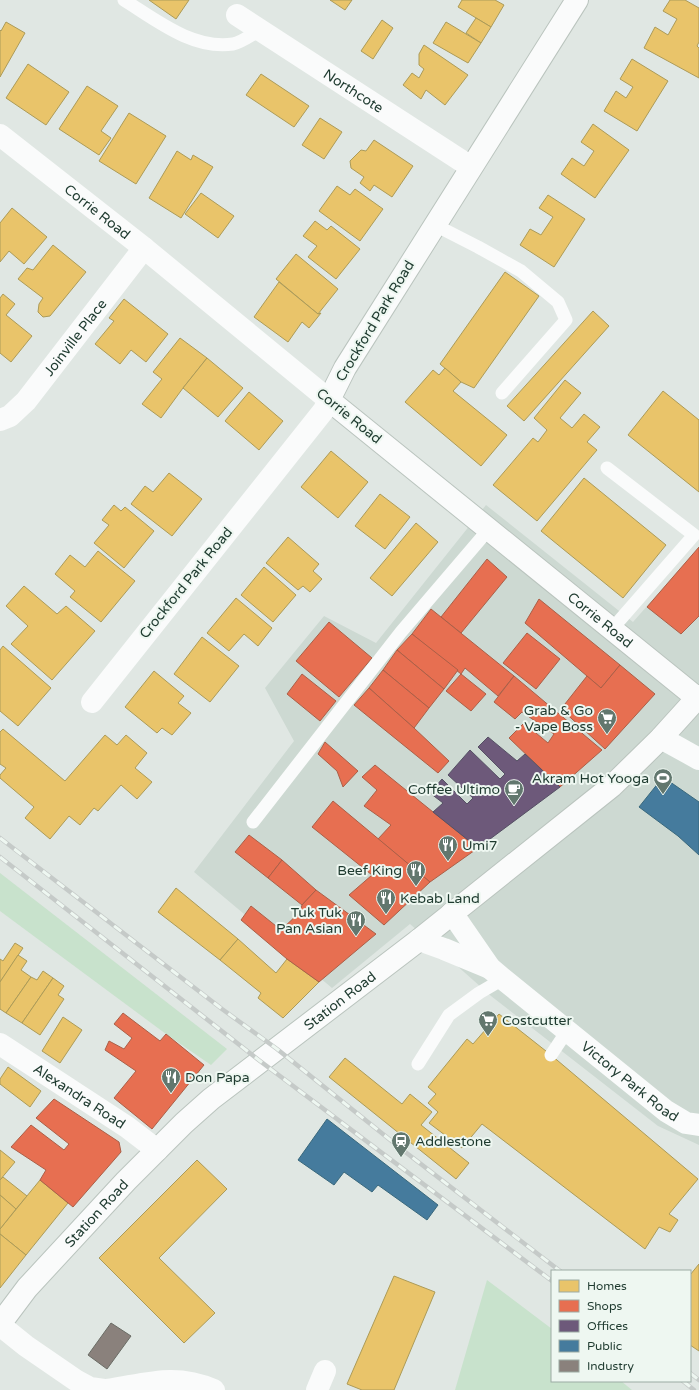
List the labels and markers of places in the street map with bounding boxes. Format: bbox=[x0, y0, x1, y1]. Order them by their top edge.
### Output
place label: Grab & Go - Vape Boss bbox=[515, 702, 593, 735]
supermarket icon: Grab & Go - Vape Boss bbox=[596, 707, 618, 735]
sports icon: Akram Hot Yooga bbox=[652, 767, 674, 795]
place label: Akram Hot Yooga bbox=[532, 770, 649, 787]
cafe icon: Coffee Ultimo bbox=[503, 778, 525, 806]
place label: Coffee Ultimo bbox=[408, 781, 500, 798]
restaurant icon: Umi7 bbox=[437, 834, 459, 862]
place label: Umi7 bbox=[462, 837, 498, 854]
restaurant icon: Beef King bbox=[405, 859, 427, 887]
place label: Beef King bbox=[337, 862, 402, 879]
restaurant icon: Kebab Land bbox=[375, 887, 397, 915]
place label: Kebab Land bbox=[400, 890, 480, 907]
place label: Tuk Tuk Pan Asian bbox=[276, 904, 342, 937]
restaurant icon: Tuk Tuk Pan Asian bbox=[345, 909, 367, 937]
supermarket icon: Costcutter bbox=[477, 1009, 499, 1037]
place label: Costcutter bbox=[502, 1012, 572, 1029]
restaurant icon: Don Papa bbox=[160, 1066, 182, 1094]
place label: Don Papa bbox=[185, 1069, 250, 1086]
station icon: Addlestone bbox=[390, 1130, 412, 1158]
place label: Addlestone bbox=[415, 1133, 491, 1150]

